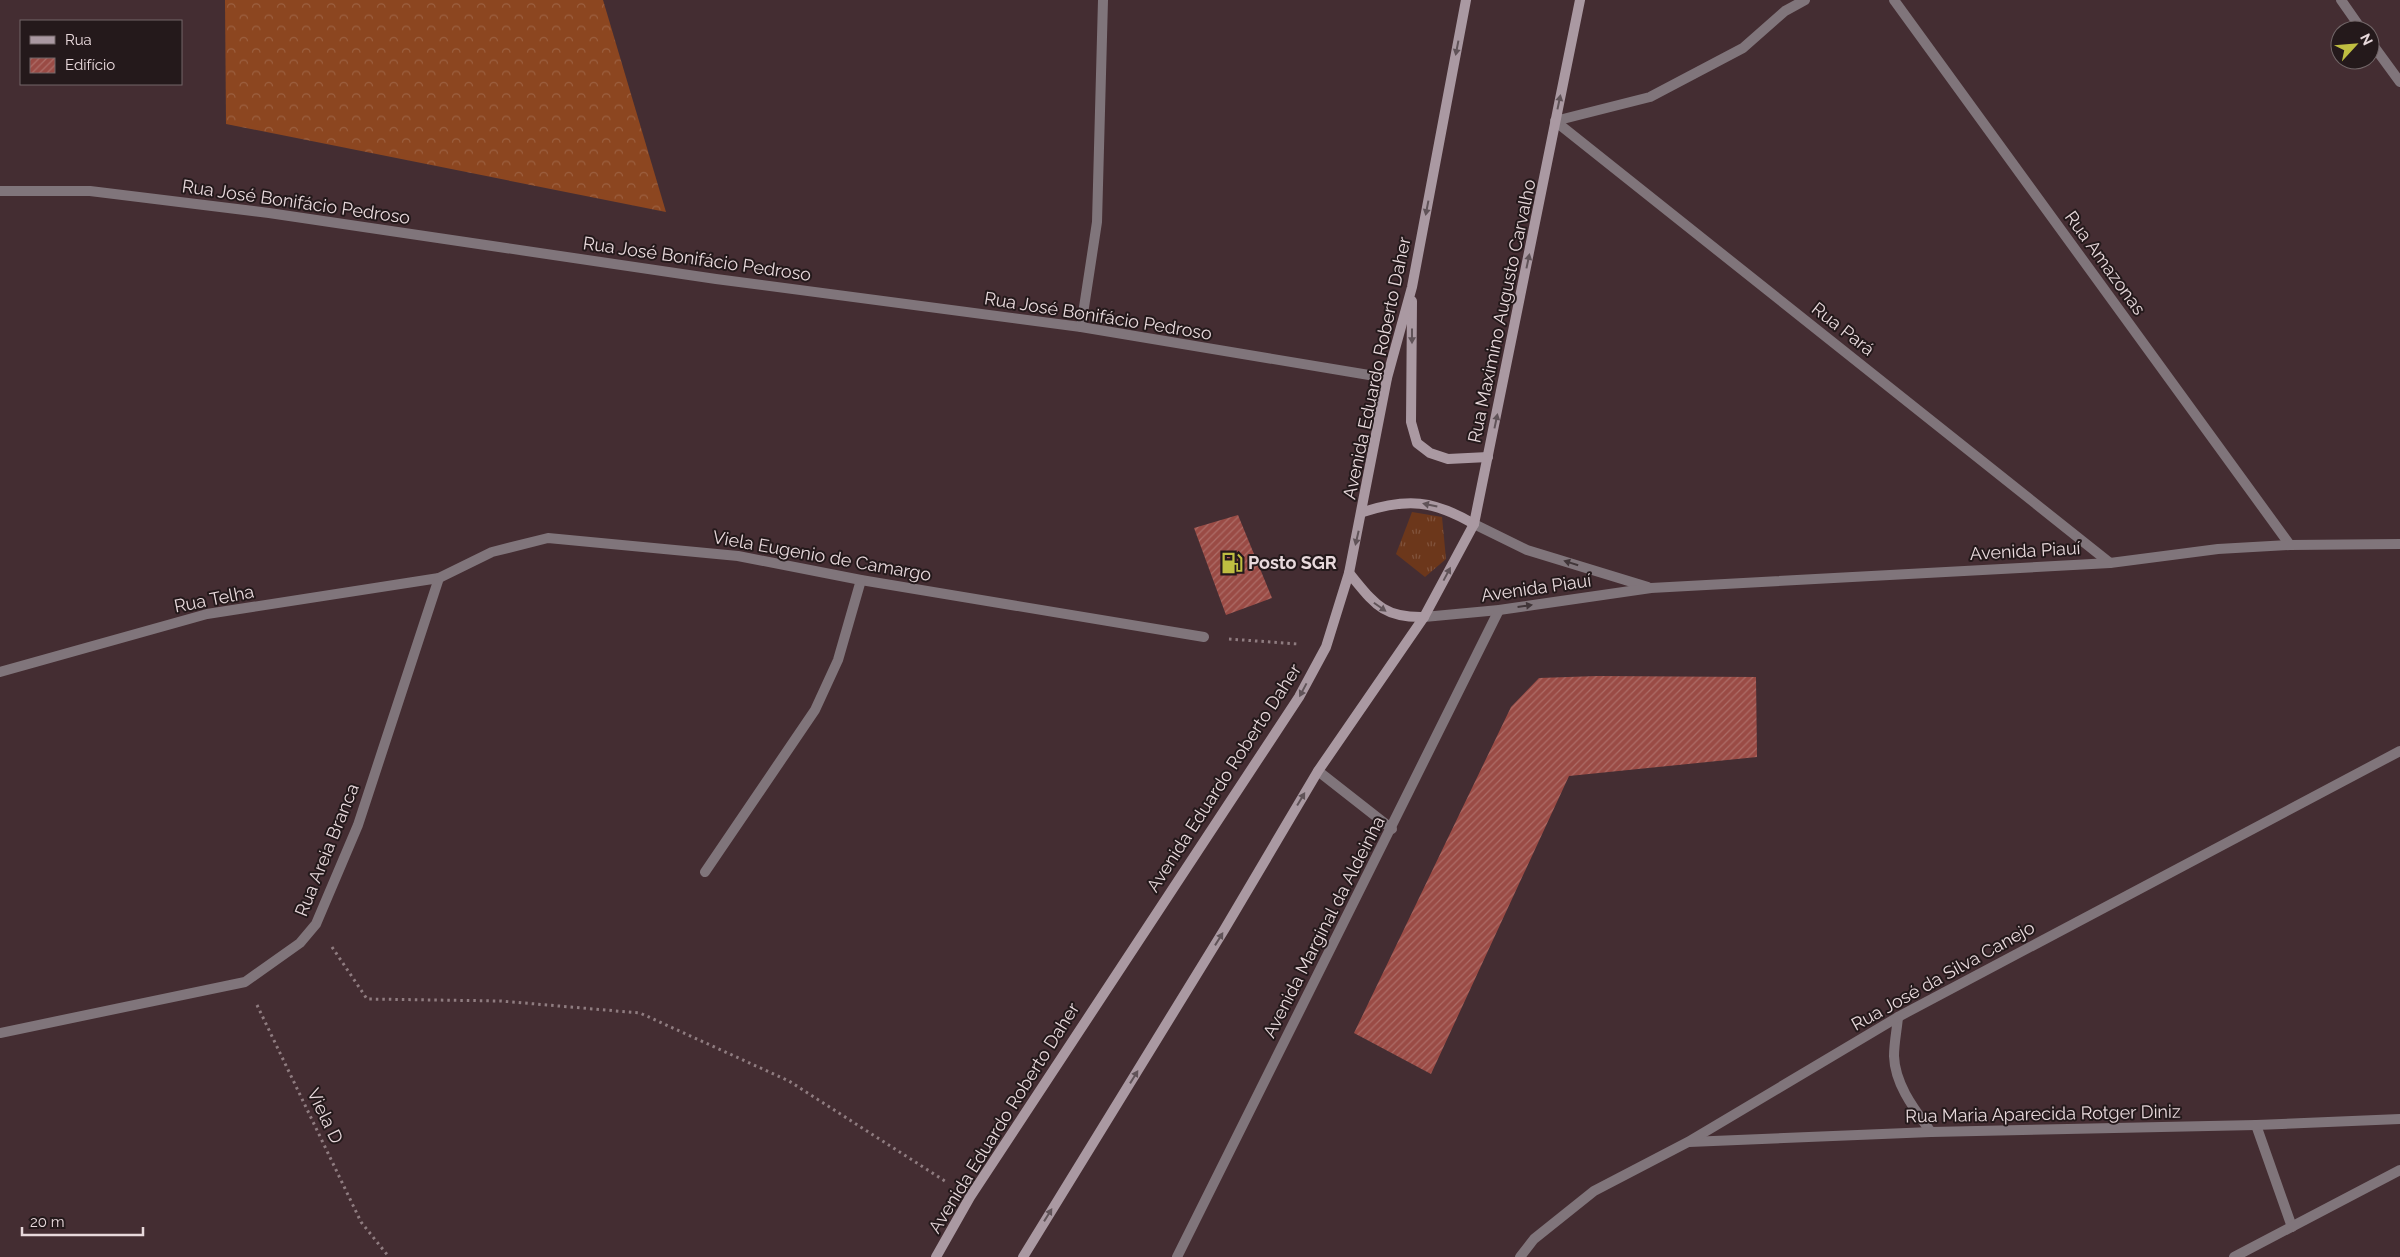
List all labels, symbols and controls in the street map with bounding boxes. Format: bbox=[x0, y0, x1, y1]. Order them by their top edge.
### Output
legend bbox=[20, 20, 182, 85]
north arrow bbox=[2330, 20, 2380, 70]
text: Rua bbox=[65, 31, 92, 49]
text: N bbox=[2357, 31, 2376, 48]
one-way arrow bbox=[1452, 40, 1460, 56]
text: Edifício bbox=[65, 56, 115, 74]
one-way arrow bbox=[1555, 94, 1563, 109]
street label: Rua José Bonifácio Pedroso bbox=[181, 175, 412, 228]
street label: Rua Maximino Augusto Carvalho bbox=[1463, 177, 1540, 445]
one-way arrow bbox=[1423, 200, 1431, 215]
street label: Rua Amazonas bbox=[2061, 207, 2150, 319]
street label: Rua José Bonifácio Pedroso bbox=[582, 232, 813, 285]
street label: Avenida Eduardo Roberto Daher bbox=[1338, 234, 1415, 501]
one-way arrow bbox=[1525, 253, 1533, 269]
street label: Rua José Bonifácio Pedroso bbox=[983, 287, 1214, 344]
street label: Rua Pará bbox=[1808, 298, 1879, 360]
one-way arrow bbox=[1408, 328, 1416, 344]
one-way arrow bbox=[1492, 412, 1500, 428]
one-way arrow bbox=[1421, 501, 1437, 509]
street label: Viela Eugenio de Camargo bbox=[711, 526, 933, 585]
one-way arrow bbox=[1353, 530, 1361, 545]
street label: Avenida Piauí bbox=[1969, 537, 2081, 564]
fuel station icon: Posto SGR bbox=[1219, 550, 1245, 576]
place label: Posto SGR bbox=[1248, 552, 1337, 573]
one-way arrow bbox=[1563, 559, 1578, 567]
one-way arrow bbox=[1443, 567, 1451, 581]
street label: Avenida Piauí bbox=[1480, 569, 1592, 606]
street label: Rua Telha bbox=[172, 580, 256, 617]
one-way arrow bbox=[1374, 602, 1387, 612]
one-way arrow bbox=[1517, 602, 1533, 610]
street label: Avenida Eduardo Roberto Daher bbox=[1142, 659, 1306, 896]
one-way arrow bbox=[1299, 683, 1307, 697]
street label: Rua Areia Branca bbox=[290, 780, 363, 919]
one-way arrow bbox=[1297, 792, 1306, 805]
street label: Avenida Marginal da Aldeinha bbox=[1258, 812, 1389, 1041]
street label: Rua José da Silva Canejo bbox=[1848, 916, 2038, 1035]
one-way arrow bbox=[1214, 932, 1223, 945]
street label: Avenida Eduardo Roberto Daher bbox=[924, 998, 1084, 1237]
one-way arrow bbox=[1129, 1071, 1138, 1084]
street label: Viela D bbox=[303, 1085, 348, 1147]
street label: Rua Maria Aparecida Rotger Diniz bbox=[1905, 1101, 2181, 1126]
scale bar bbox=[22, 1204, 144, 1236]
one-way arrow bbox=[1044, 1209, 1053, 1222]
text: 20 m bbox=[30, 1213, 65, 1231]

